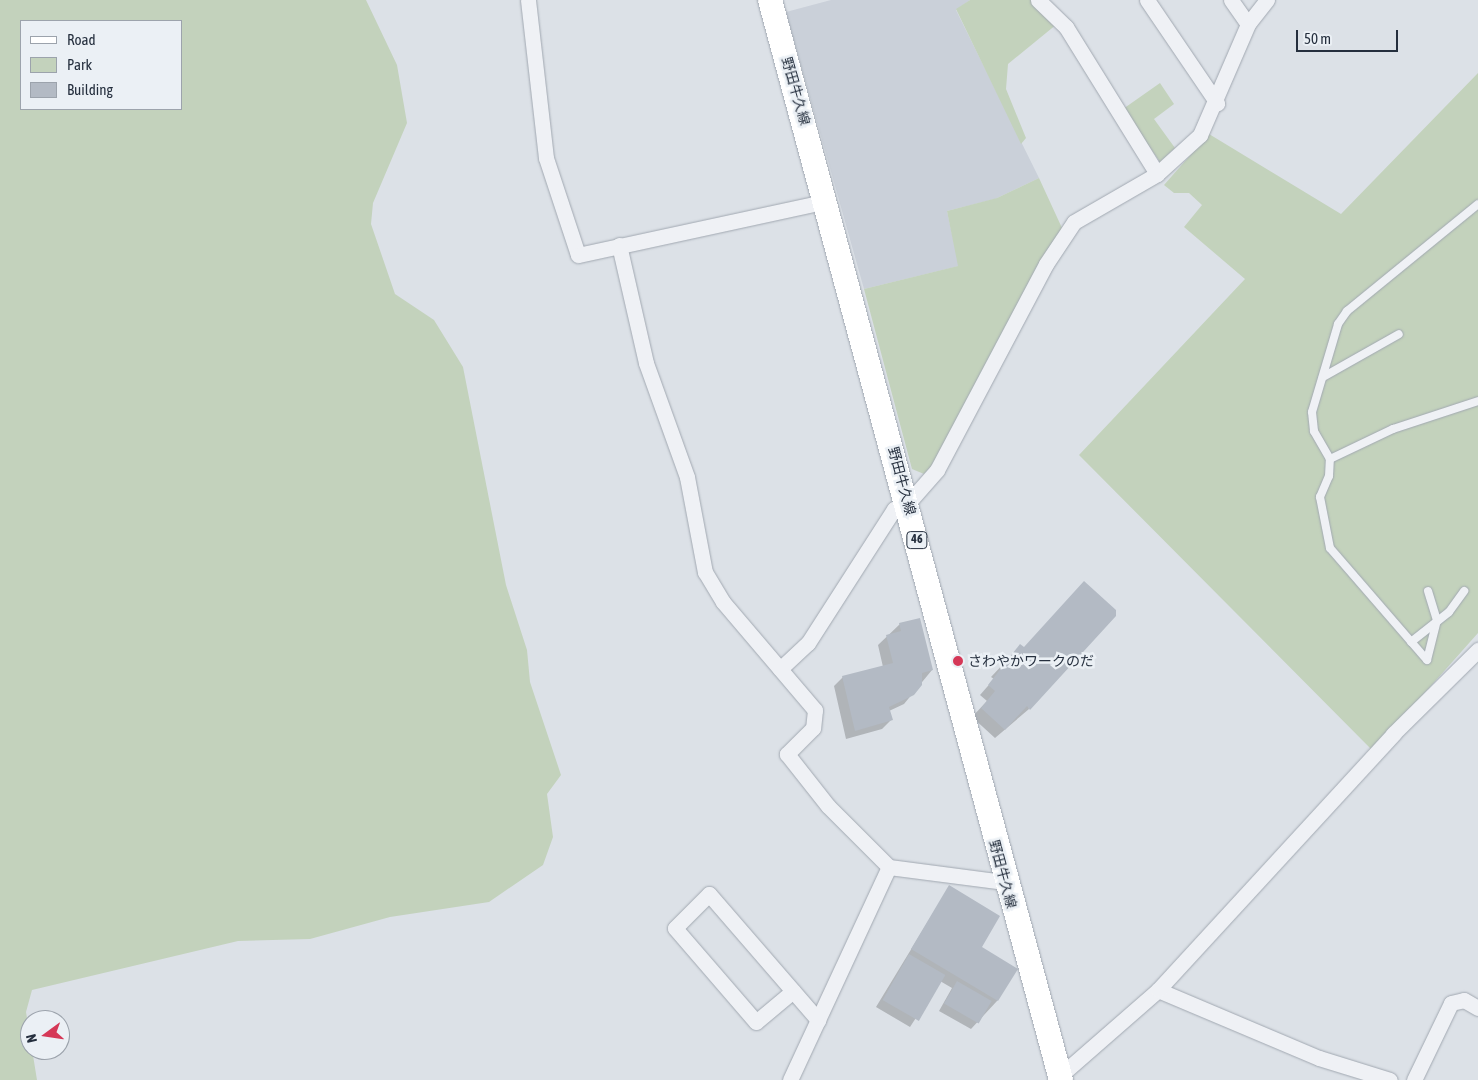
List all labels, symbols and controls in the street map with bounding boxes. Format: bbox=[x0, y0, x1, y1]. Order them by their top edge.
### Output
legend bbox=[20, 20, 182, 110]
scale bar bbox=[1298, 20, 1400, 52]
text: 50 m bbox=[1304, 30, 1331, 47]
text: Road bbox=[67, 31, 96, 48]
street label: 野田牛久線 bbox=[778, 55, 814, 127]
text: Park bbox=[67, 56, 92, 73]
text: Building bbox=[67, 81, 113, 98]
street label: 野田牛久線 bbox=[885, 445, 919, 517]
road number: 46 bbox=[906, 530, 928, 550]
place label: さわやかワークのだ bbox=[968, 653, 1094, 669]
marker: さわやかワークのだ bbox=[952, 655, 964, 667]
street label: 野田牛久線 bbox=[986, 838, 1020, 910]
north arrow bbox=[20, 1010, 70, 1060]
text: N bbox=[23, 1032, 40, 1044]

